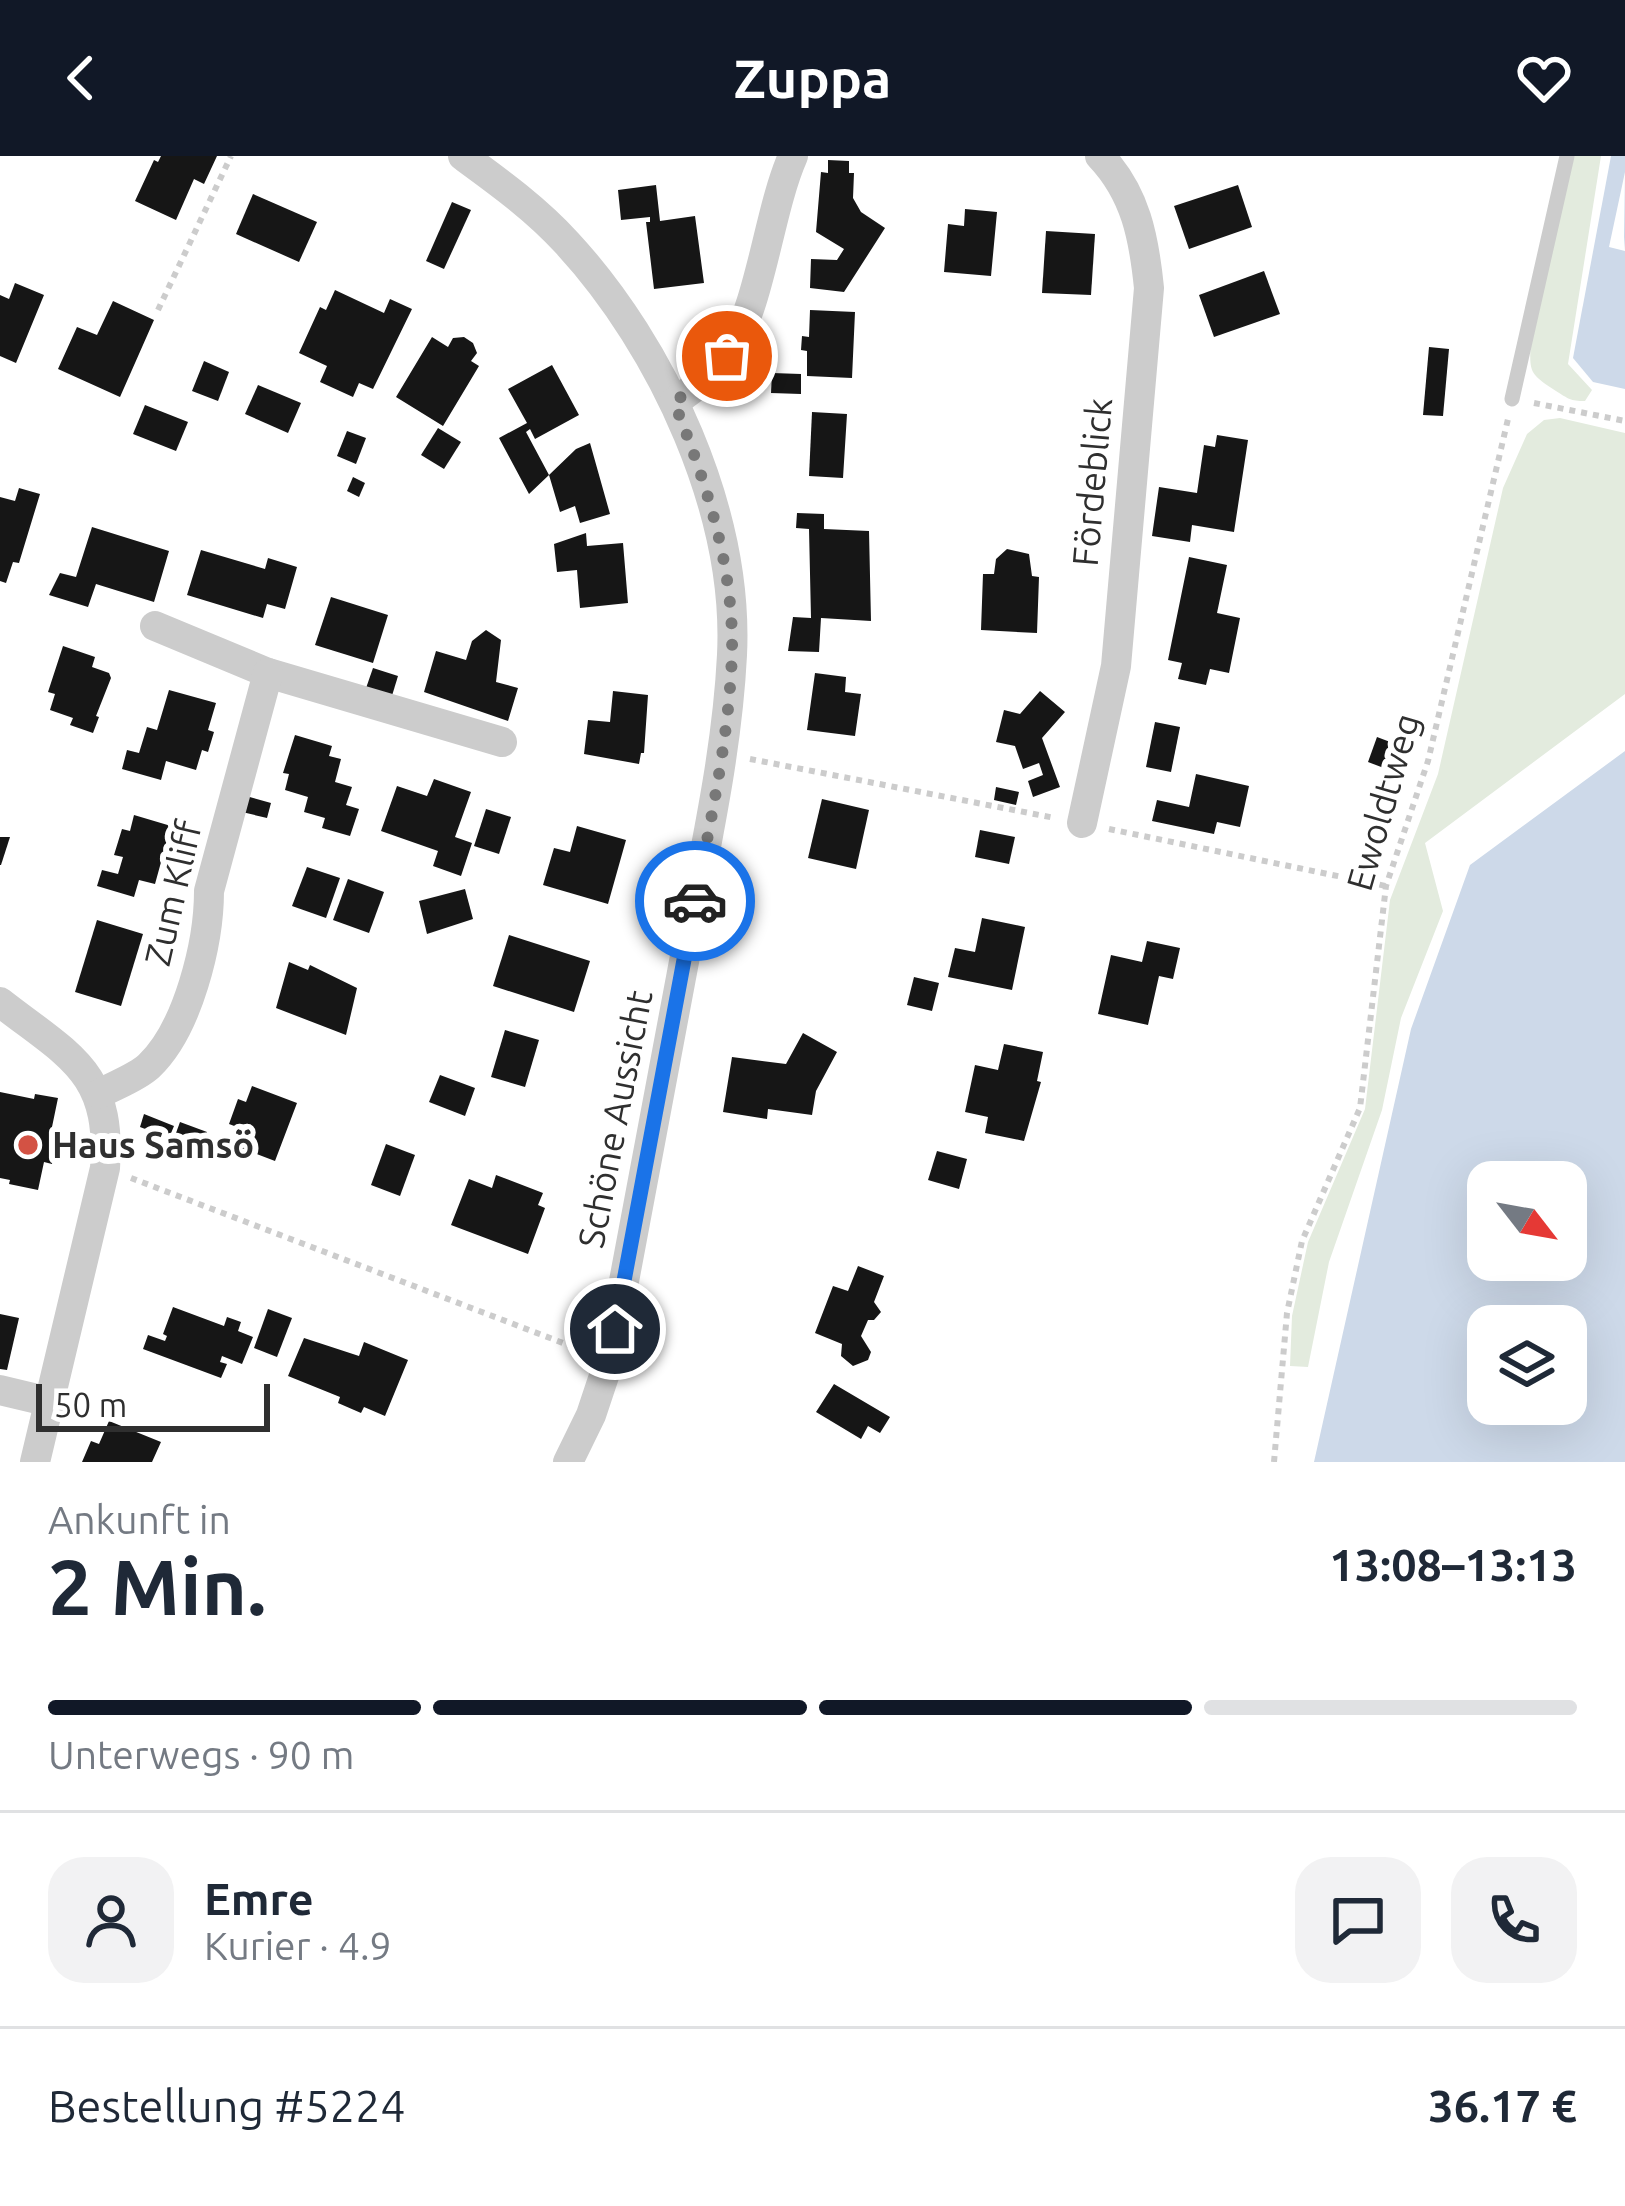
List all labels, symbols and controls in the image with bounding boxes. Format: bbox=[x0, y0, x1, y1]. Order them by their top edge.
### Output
icon: back bbox=[48, 45, 114, 111]
icon: heart bbox=[1511, 45, 1577, 111]
text: Zuppa bbox=[734, 48, 891, 108]
pin bbox=[676, 305, 778, 407]
icon: bag bbox=[694, 323, 760, 389]
street label: Fördeblick bbox=[1064, 396, 1119, 568]
street label: Ewoldtweg bbox=[1338, 709, 1427, 895]
street label: Zum Kliff bbox=[136, 816, 209, 969]
courier bbox=[635, 841, 755, 961]
icon: car bbox=[662, 868, 728, 934]
street label: Schöne Aussicht bbox=[569, 987, 660, 1251]
place label: Haus Samsö bbox=[52, 1124, 254, 1165]
marker: Haus Samsö bbox=[15, 1132, 41, 1158]
north arrow bbox=[1467, 1161, 1587, 1281]
map controls bbox=[1467, 1161, 1587, 1425]
pin bbox=[564, 1278, 666, 1380]
icon: home bbox=[582, 1296, 648, 1362]
button: layers bbox=[1467, 1305, 1587, 1425]
scale bar bbox=[36, 1378, 270, 1431]
text: 50 m bbox=[54, 1386, 127, 1423]
text: Ankunft in bbox=[48, 1498, 231, 1541]
text: 13:08–13:13 bbox=[1329, 1539, 1577, 1590]
text: 2 Min. bbox=[48, 1542, 266, 1630]
text: Unterwegs · 90 m bbox=[48, 1733, 354, 1776]
button: person bbox=[48, 1857, 174, 1983]
button: chat bbox=[1295, 1857, 1421, 1983]
button: phone bbox=[1451, 1857, 1577, 1983]
text: Emre bbox=[204, 1873, 314, 1924]
text: Kurier · 4.9 bbox=[204, 1924, 391, 1967]
text: Bestellung #5224 bbox=[48, 2080, 406, 2131]
text: 36.17 € bbox=[1428, 2080, 1577, 2131]

